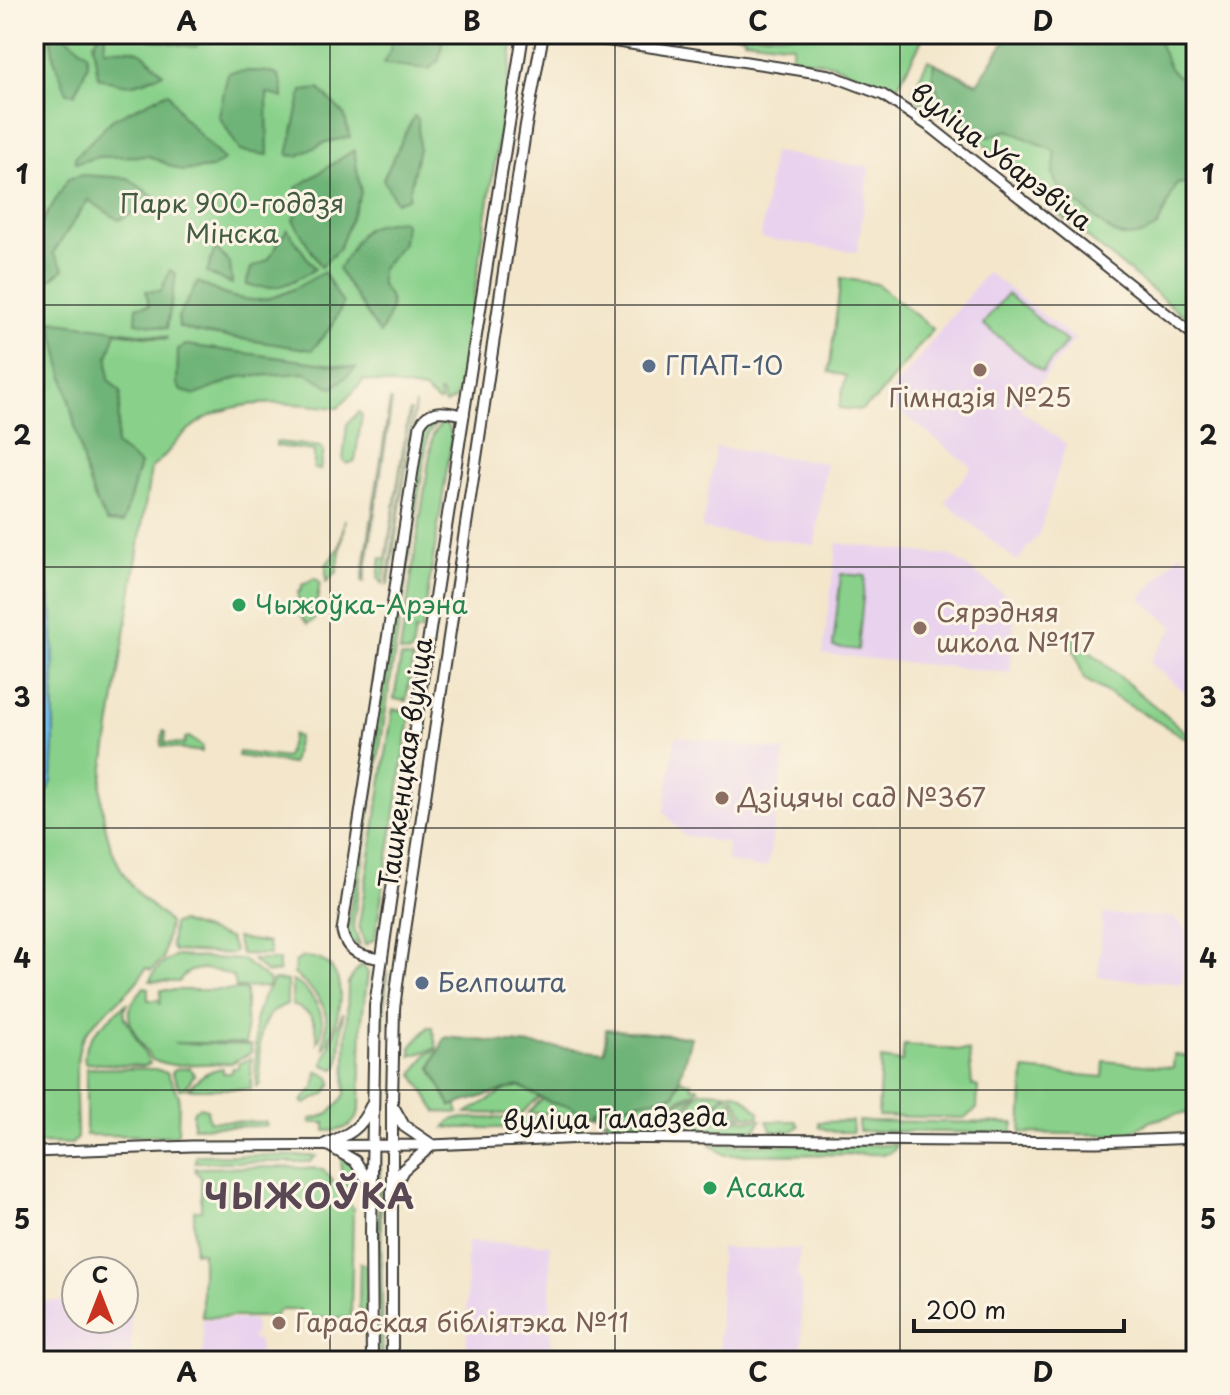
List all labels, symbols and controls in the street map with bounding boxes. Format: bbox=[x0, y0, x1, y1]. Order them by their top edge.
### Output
text: A bbox=[177, 1, 197, 40]
text: B bbox=[463, 1, 481, 40]
text: C bbox=[748, 1, 768, 40]
text: D bbox=[1033, 1, 1053, 40]
street label: вуліца Убарэвіча bbox=[903, 72, 1101, 239]
text: 1 bbox=[16, 154, 28, 193]
text: 1 bbox=[1202, 154, 1214, 193]
park label: Парк 900-годдзя Мінска bbox=[120, 183, 344, 252]
place label: ГПАП-10 bbox=[665, 345, 783, 384]
marker: ГПАП-10 bbox=[640, 357, 658, 375]
marker: Гімназія №25 bbox=[971, 361, 989, 379]
place label: Гімназія №25 bbox=[889, 377, 1071, 416]
text: 2 bbox=[13, 415, 31, 454]
text: 2 bbox=[1199, 415, 1217, 454]
place label: Чыжоўка-Арэна bbox=[255, 584, 469, 623]
place label: Сярэдняя школа №117 bbox=[936, 592, 1095, 661]
marker: Чыжоўка-Арэна bbox=[230, 596, 248, 614]
marker: Сярэдняя школа №117 bbox=[911, 619, 929, 637]
street label: Ташкенцкая вуліца bbox=[368, 635, 441, 891]
text: 3 bbox=[13, 677, 31, 716]
text: 3 bbox=[1199, 677, 1217, 716]
place label: Дзіцячы сад №367 bbox=[737, 777, 986, 816]
marker: Дзіцячы сад №367 bbox=[713, 789, 731, 807]
text: 4 bbox=[13, 938, 31, 977]
text: 4 bbox=[1199, 938, 1217, 977]
place label: Белпошта bbox=[438, 962, 567, 1001]
marker: Белпошта bbox=[413, 974, 431, 992]
street label: вуліца Галадзеда bbox=[502, 1096, 728, 1139]
place label: Асака bbox=[726, 1167, 805, 1206]
district label: ЧЫЖОЎКА bbox=[204, 1169, 416, 1221]
marker: Асака bbox=[701, 1179, 719, 1197]
text: 5 bbox=[14, 1199, 30, 1238]
text: 5 bbox=[1200, 1199, 1216, 1238]
north arrow bbox=[60, 1255, 140, 1335]
text: С bbox=[92, 1257, 108, 1290]
scale bar bbox=[914, 1283, 1124, 1333]
text: 200 m bbox=[926, 1291, 1006, 1327]
place label: Гарадская бібліятэка №11 bbox=[295, 1302, 629, 1341]
marker: Гарадская бібліятэка №11 bbox=[270, 1314, 288, 1332]
text: A bbox=[177, 1352, 197, 1391]
text: B bbox=[463, 1352, 481, 1391]
text: C bbox=[748, 1352, 768, 1391]
text: D bbox=[1033, 1352, 1053, 1391]

